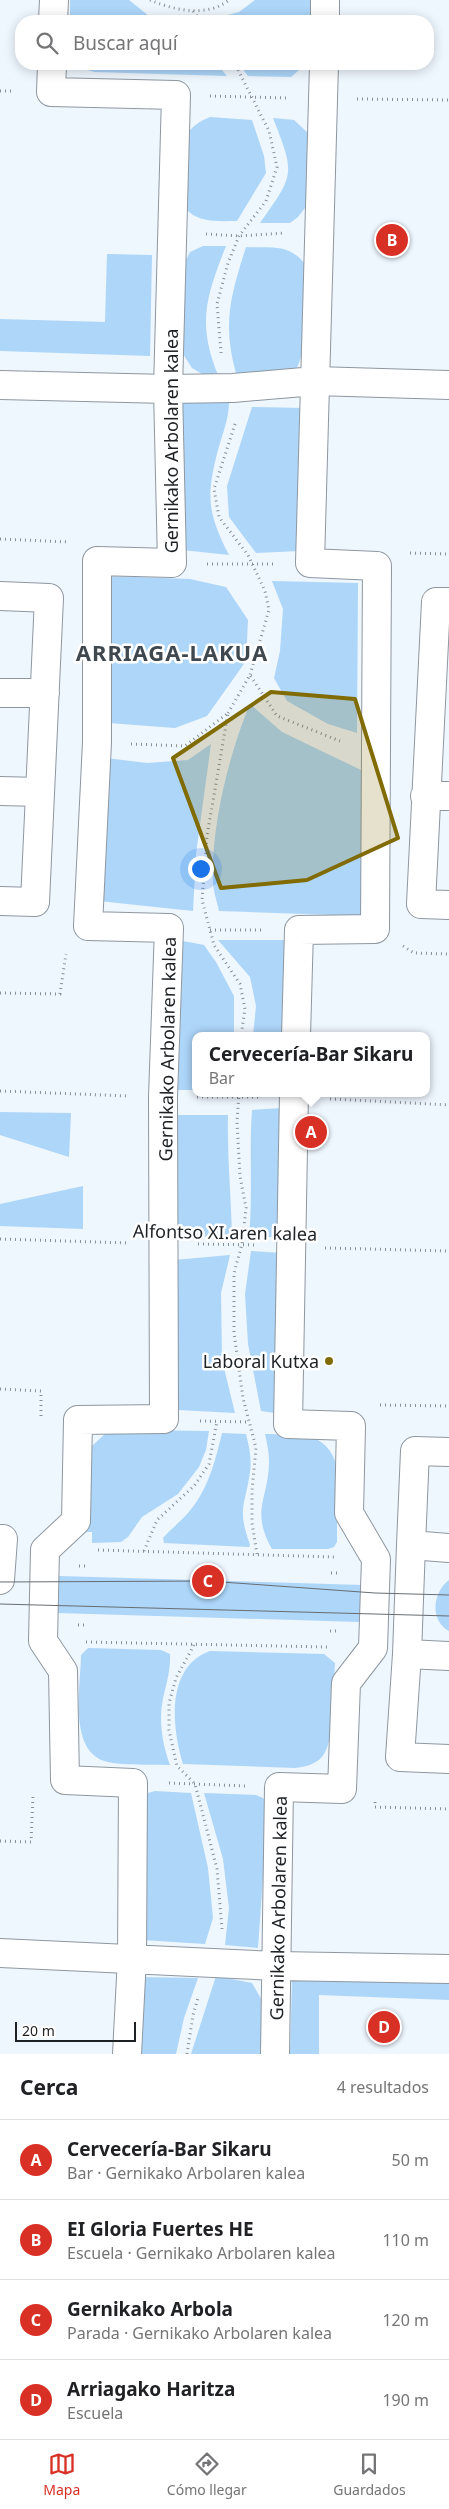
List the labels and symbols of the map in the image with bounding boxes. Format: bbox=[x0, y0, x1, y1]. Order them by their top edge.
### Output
pin: B bbox=[376, 221, 408, 259]
street label: Gernikako Arbolaren kalea bbox=[159, 329, 183, 553]
district label: ARRIAGA-LAKUA bbox=[76, 637, 268, 667]
your location bbox=[188, 856, 214, 882]
street label: Gernikako Arbolaren kalea bbox=[153, 936, 181, 1162]
pin: A bbox=[295, 1113, 327, 1151]
street label: Alfontso XI.aren kalea bbox=[133, 1218, 317, 1246]
place label: Laboral Kutxa bbox=[203, 1349, 319, 1373]
marker: Laboral Kutxa bbox=[323, 1355, 335, 1367]
pin: C bbox=[192, 1562, 224, 1600]
street label: Gernikako Arbolaren kalea bbox=[264, 1795, 292, 2021]
pin: D bbox=[368, 2008, 400, 2046]
scale bar bbox=[15, 2019, 136, 2042]

